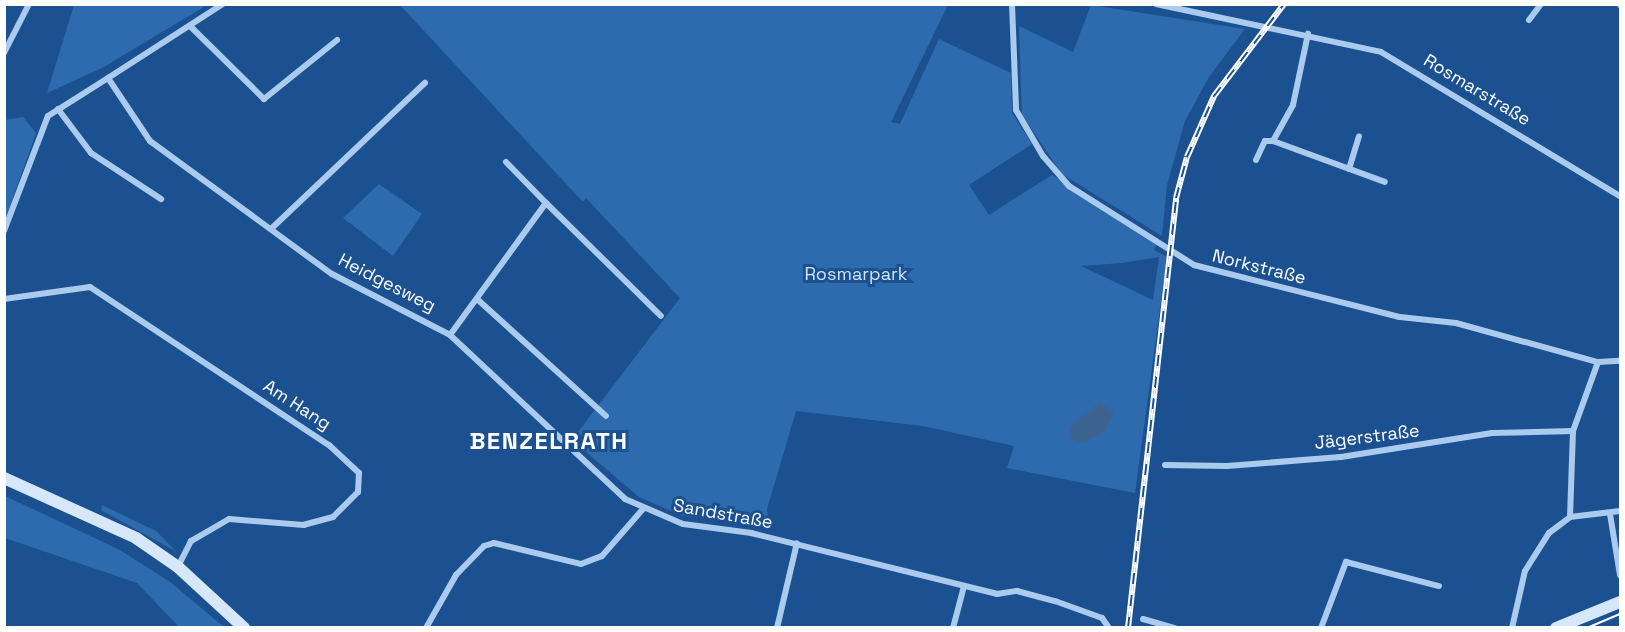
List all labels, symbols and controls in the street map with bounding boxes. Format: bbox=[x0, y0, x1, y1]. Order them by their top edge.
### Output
street label: Rosmarstraße bbox=[1420, 50, 1534, 130]
street label: Norkstraße bbox=[1210, 245, 1308, 289]
street label: Heidgesweg bbox=[335, 249, 439, 317]
park label: Rosmarpark bbox=[805, 263, 907, 285]
street label: Am Hang bbox=[259, 375, 335, 435]
street label: Jägerstraße bbox=[1313, 420, 1421, 454]
district label: BENZELRATH bbox=[469, 427, 629, 455]
street label: Sandstraße bbox=[672, 495, 774, 533]

